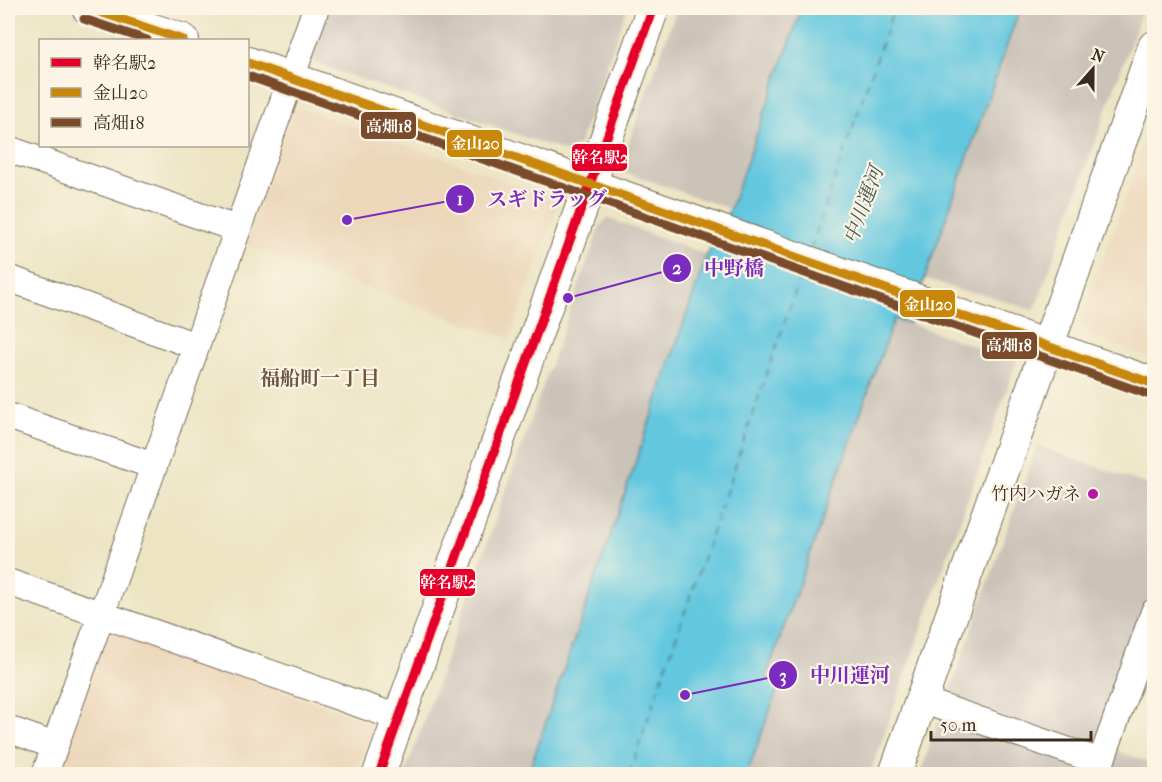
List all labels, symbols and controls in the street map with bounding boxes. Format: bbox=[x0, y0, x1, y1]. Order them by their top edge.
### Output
legend bbox=[39, 39, 249, 147]
north arrow bbox=[1063, 39, 1123, 99]
text: N bbox=[1089, 44, 1108, 67]
text: 幹名駅2 bbox=[93, 53, 156, 74]
text: 金山20 bbox=[93, 83, 148, 104]
line badge: 高畑18 bbox=[360, 111, 417, 140]
text: 高畑18 bbox=[93, 113, 144, 134]
text: 高畑18 bbox=[366, 117, 412, 136]
line badge: 金山20 bbox=[446, 129, 503, 158]
text: 金山20 bbox=[450, 134, 500, 153]
line badge: 幹名駅2 bbox=[571, 143, 628, 172]
text: 幹名駅2 bbox=[572, 148, 628, 167]
water label: 中川運河 bbox=[839, 161, 889, 247]
callout: スギドラッグ bbox=[445, 180, 619, 218]
text: スギドラッグ bbox=[487, 188, 607, 211]
text: 1 bbox=[457, 189, 463, 210]
callout: 中野橋 bbox=[662, 249, 776, 287]
text: 中野橋 bbox=[704, 257, 764, 280]
text: 2 bbox=[672, 258, 682, 279]
line badge: 金山20 bbox=[899, 289, 956, 318]
text: 金山20 bbox=[903, 295, 953, 314]
line badge: 高畑18 bbox=[981, 331, 1038, 360]
text: 高畑18 bbox=[986, 336, 1032, 355]
district label: 福船町一丁目 bbox=[260, 367, 380, 390]
place label: 竹内ハガネ bbox=[991, 484, 1081, 505]
marker: 竹内ハガネ bbox=[1086, 487, 1100, 501]
line badge: 幹名駅2 bbox=[419, 568, 476, 597]
text: 幹名駅2 bbox=[420, 573, 476, 592]
callout: 中川運河 bbox=[768, 656, 902, 694]
text: 中川運河 bbox=[810, 664, 890, 687]
text: 3 bbox=[779, 666, 787, 687]
scale bar bbox=[931, 704, 1092, 742]
text: 50 m bbox=[940, 715, 977, 736]

